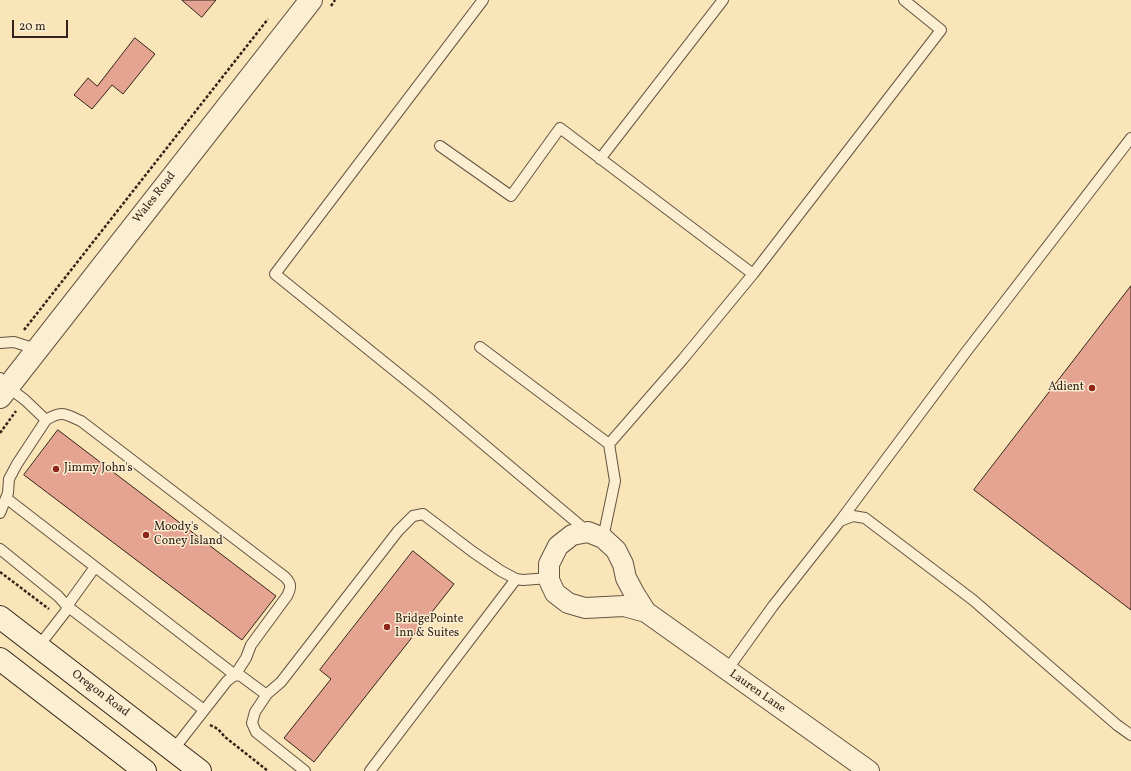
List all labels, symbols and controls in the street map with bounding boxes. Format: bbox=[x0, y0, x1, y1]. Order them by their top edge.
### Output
scale bar bbox=[14, 12, 70, 38]
text: 20 m bbox=[19, 19, 46, 35]
street label: Wales Road bbox=[131, 170, 179, 226]
place label: Adient bbox=[1048, 381, 1084, 395]
marker: Adient bbox=[1087, 383, 1097, 393]
place label: Jimmy John's bbox=[64, 462, 133, 476]
marker: Jimmy John's bbox=[51, 464, 61, 474]
place label: Moody's Coney Island bbox=[154, 521, 223, 549]
marker: Moody's Coney Island bbox=[141, 530, 151, 540]
place label: BridgePointe Inn & Suites bbox=[395, 613, 463, 641]
marker: BridgePointe Inn & Suites bbox=[382, 622, 392, 632]
street label: Lauren Lane bbox=[726, 667, 788, 717]
street label: Oregon Road bbox=[68, 668, 132, 720]

